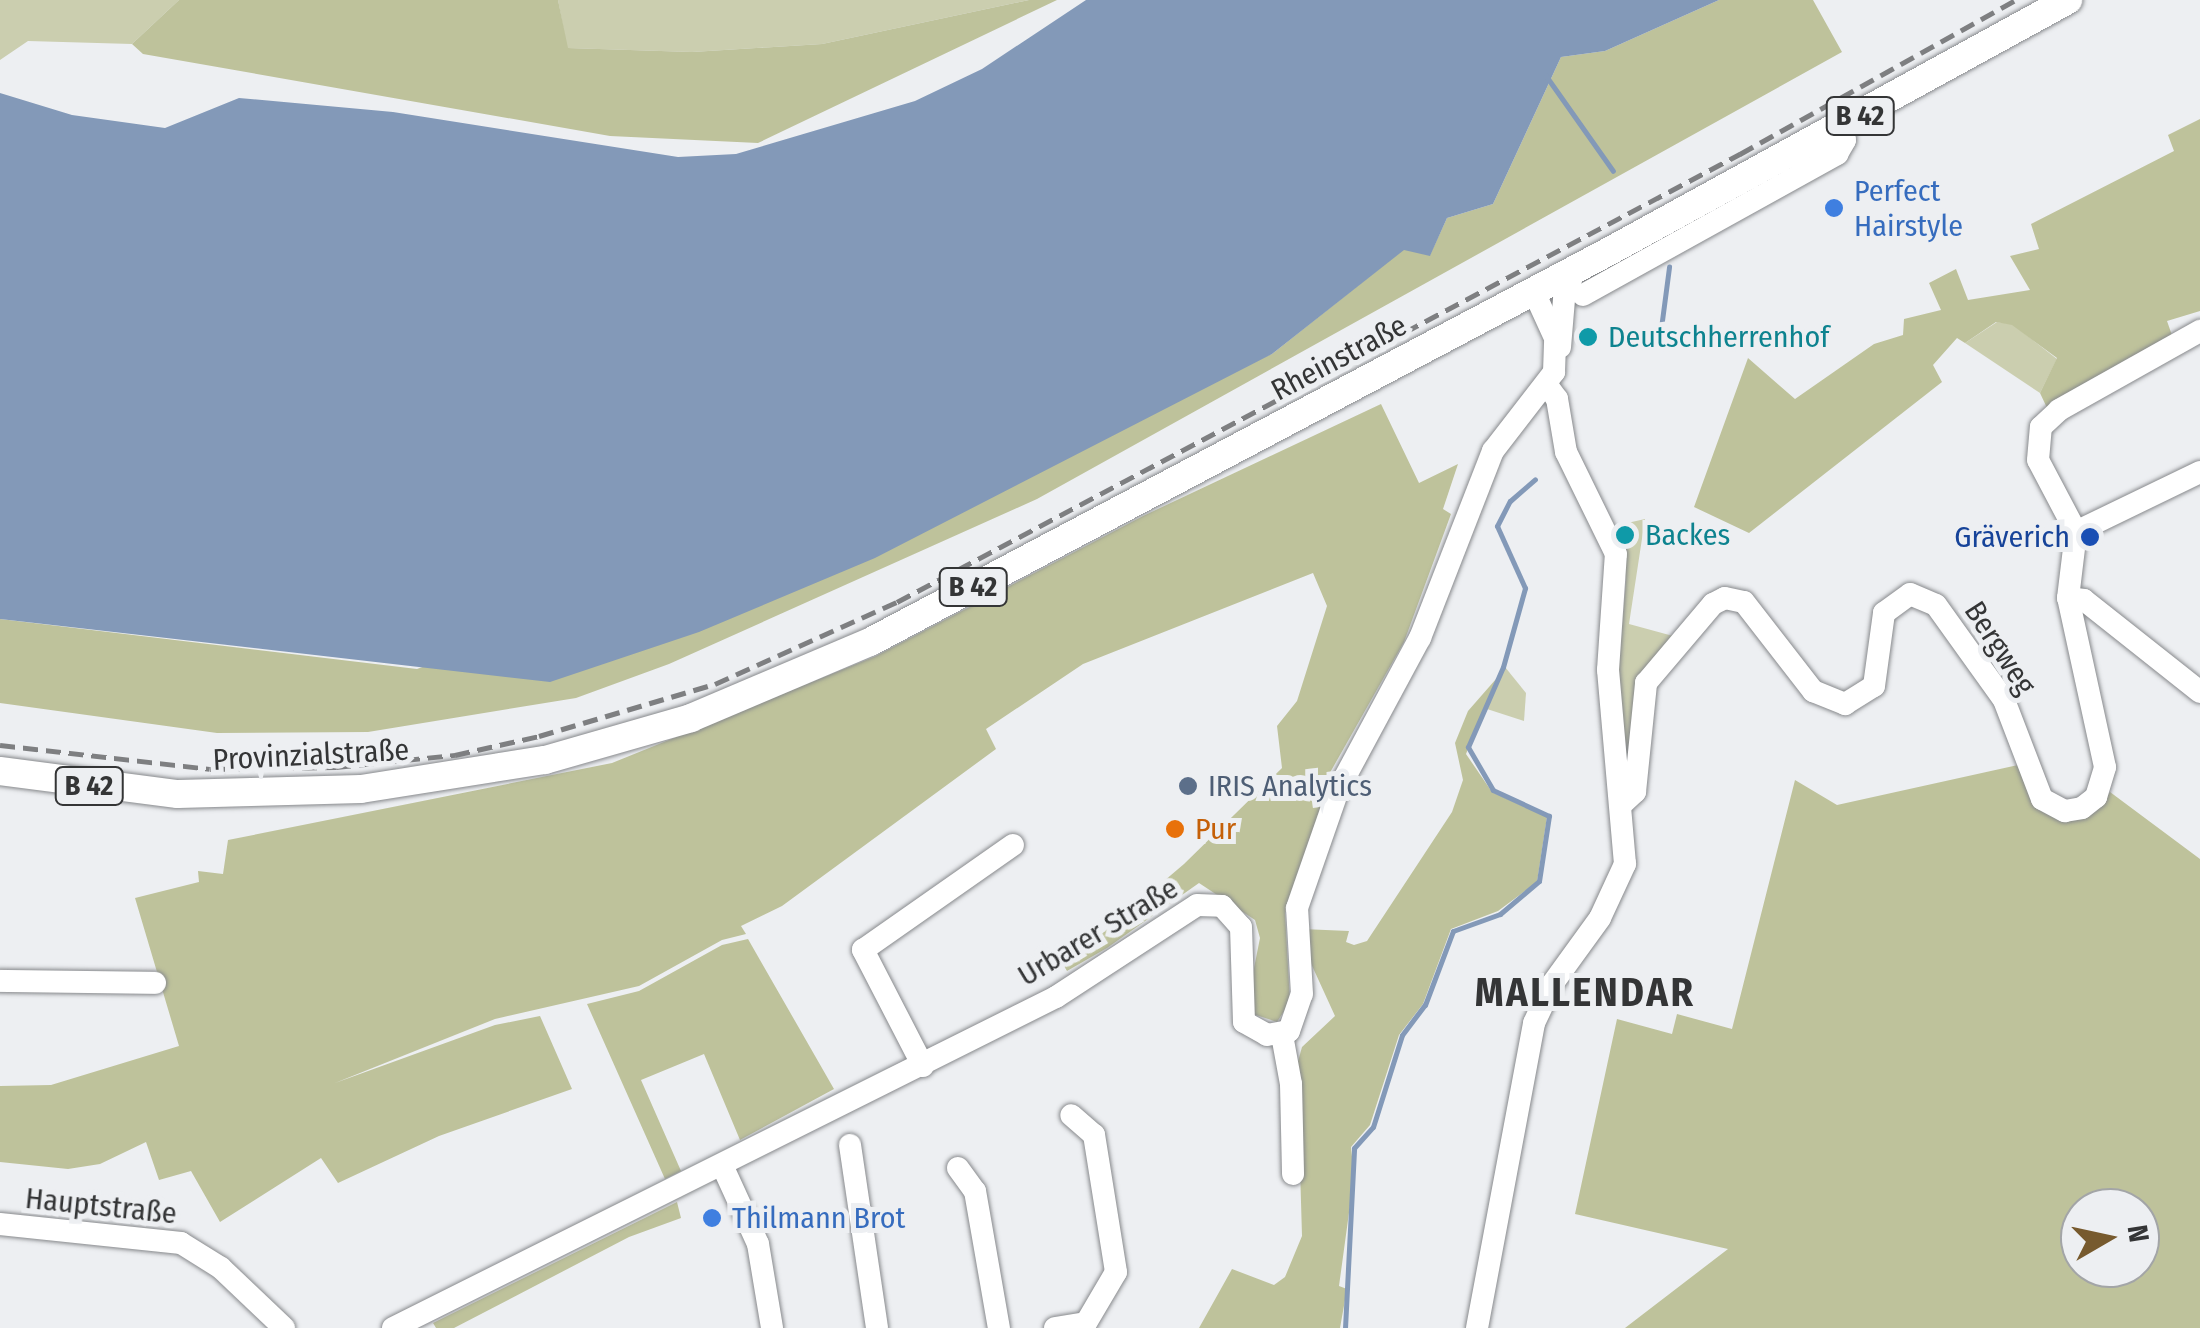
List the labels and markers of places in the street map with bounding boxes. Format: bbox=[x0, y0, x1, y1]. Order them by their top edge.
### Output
place label: Perfect Hairstyle bbox=[1854, 173, 1963, 244]
marker: Perfect Hairstyle bbox=[1823, 197, 1845, 219]
place label: Deutschherrenhof bbox=[1608, 319, 1829, 355]
marker: Deutschherrenhof bbox=[1577, 326, 1599, 348]
place label: Backes bbox=[1645, 517, 1730, 553]
place label: Gräverich bbox=[1954, 519, 2070, 555]
marker: Backes bbox=[1614, 524, 1636, 546]
marker: Gräverich bbox=[2079, 526, 2101, 548]
place label: IRIS Analytics bbox=[1208, 768, 1372, 804]
marker: IRIS Analytics bbox=[1177, 775, 1199, 797]
place label: Pur bbox=[1195, 811, 1236, 847]
marker: Pur bbox=[1164, 818, 1186, 840]
place label: Thilmann Brot bbox=[732, 1200, 905, 1236]
marker: Thilmann Brot bbox=[701, 1207, 723, 1229]

